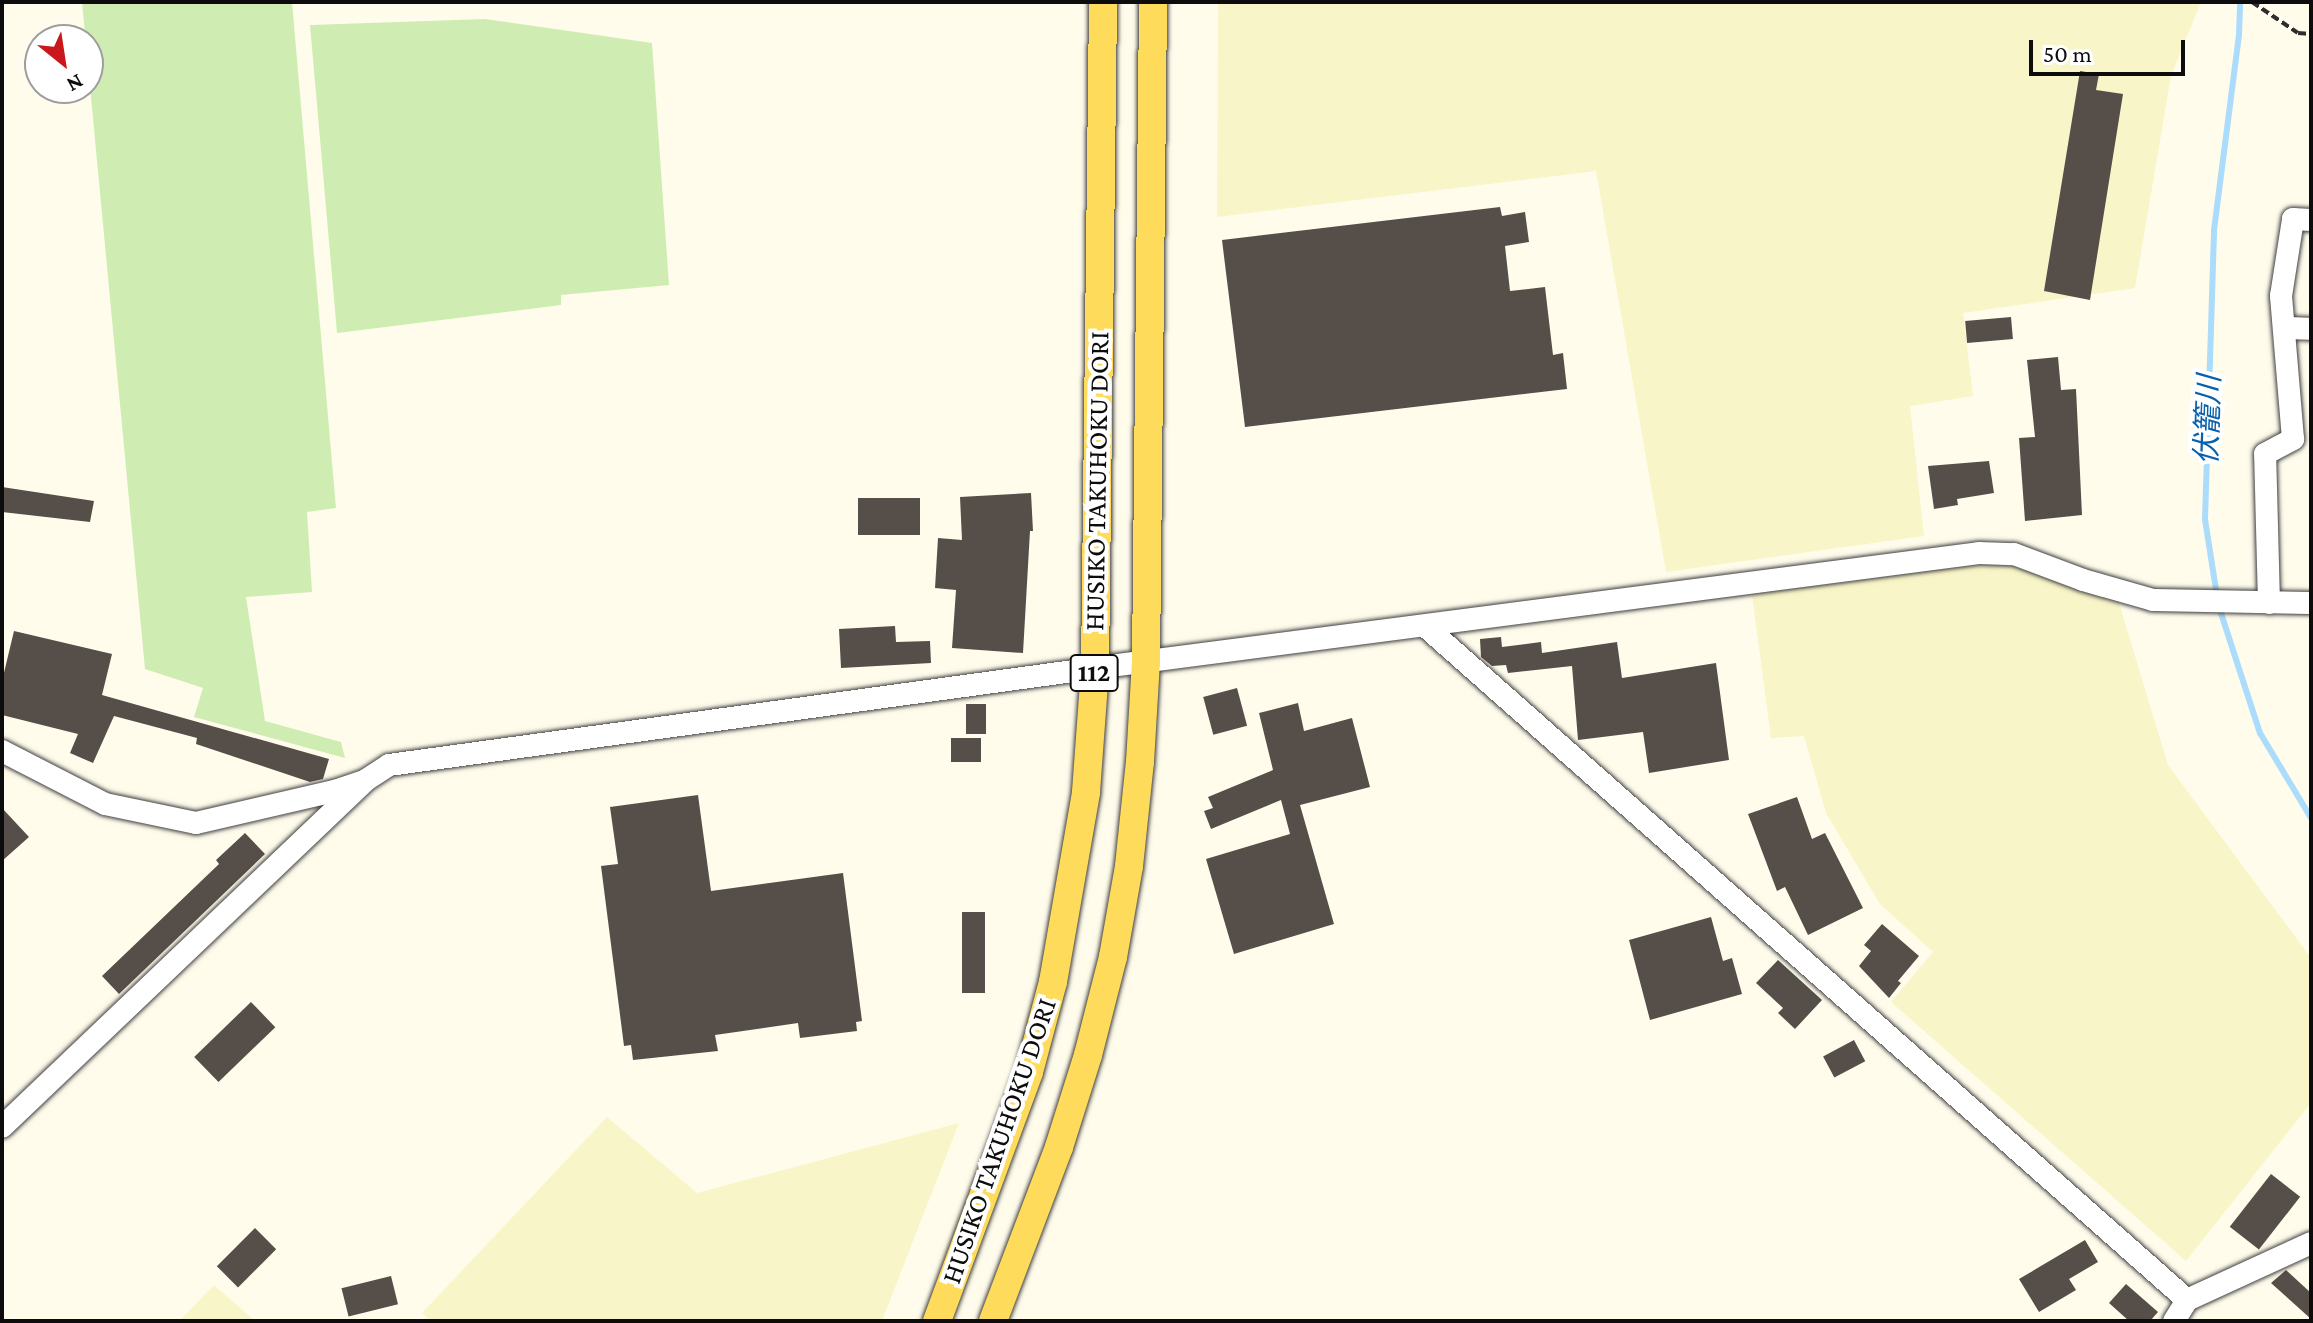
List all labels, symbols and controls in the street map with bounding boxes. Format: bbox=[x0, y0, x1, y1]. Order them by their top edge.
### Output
north arrow bbox=[24, 24, 104, 104]
scale bar bbox=[2033, 24, 2189, 74]
text: 50 m bbox=[2043, 40, 2092, 67]
text: N bbox=[63, 69, 88, 98]
street label: HUSIKO TAKUHOKU DORI bbox=[1078, 331, 1116, 631]
water label: 伏籠川 bbox=[2188, 374, 2228, 466]
road number: 112 bbox=[1068, 651, 1120, 695]
street label: HUSIKO TAKUHOKU DORI bbox=[934, 994, 1064, 1288]

